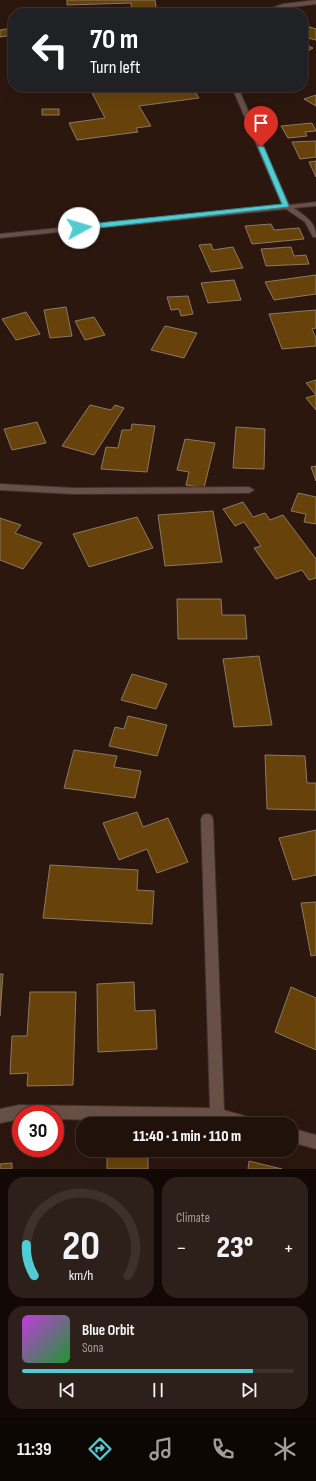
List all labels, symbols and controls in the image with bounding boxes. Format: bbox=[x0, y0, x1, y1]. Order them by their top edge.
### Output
text: 70 m bbox=[90, 23, 138, 56]
icon: left bbox=[24, 24, 76, 76]
text: Turn left bbox=[90, 57, 141, 78]
pin bbox=[244, 106, 278, 147]
icon: arrive bbox=[250, 112, 272, 134]
position arrow bbox=[58, 207, 100, 249]
speed limit sign: 30 bbox=[12, 1105, 64, 1157]
text: 11:40 · 1 min · 110 m bbox=[133, 1127, 241, 1146]
text: Climate bbox=[176, 1210, 210, 1226]
text: 20 bbox=[62, 1221, 100, 1270]
text: 23° bbox=[217, 1230, 253, 1266]
text: − bbox=[176, 1235, 187, 1262]
text: + bbox=[283, 1235, 294, 1262]
text: km/h bbox=[69, 1266, 93, 1283]
text: Blue Orbit bbox=[82, 1321, 134, 1340]
text: Sona bbox=[82, 1340, 104, 1356]
icon: previous bbox=[56, 1379, 78, 1401]
icon: pause bbox=[147, 1379, 169, 1401]
icon: next bbox=[238, 1379, 260, 1401]
icon: directions bbox=[86, 1435, 114, 1463]
icon: music bbox=[147, 1435, 175, 1463]
icon: phone bbox=[209, 1435, 237, 1463]
icon: climate bbox=[271, 1435, 299, 1463]
text: 11:39 bbox=[17, 1439, 52, 1460]

